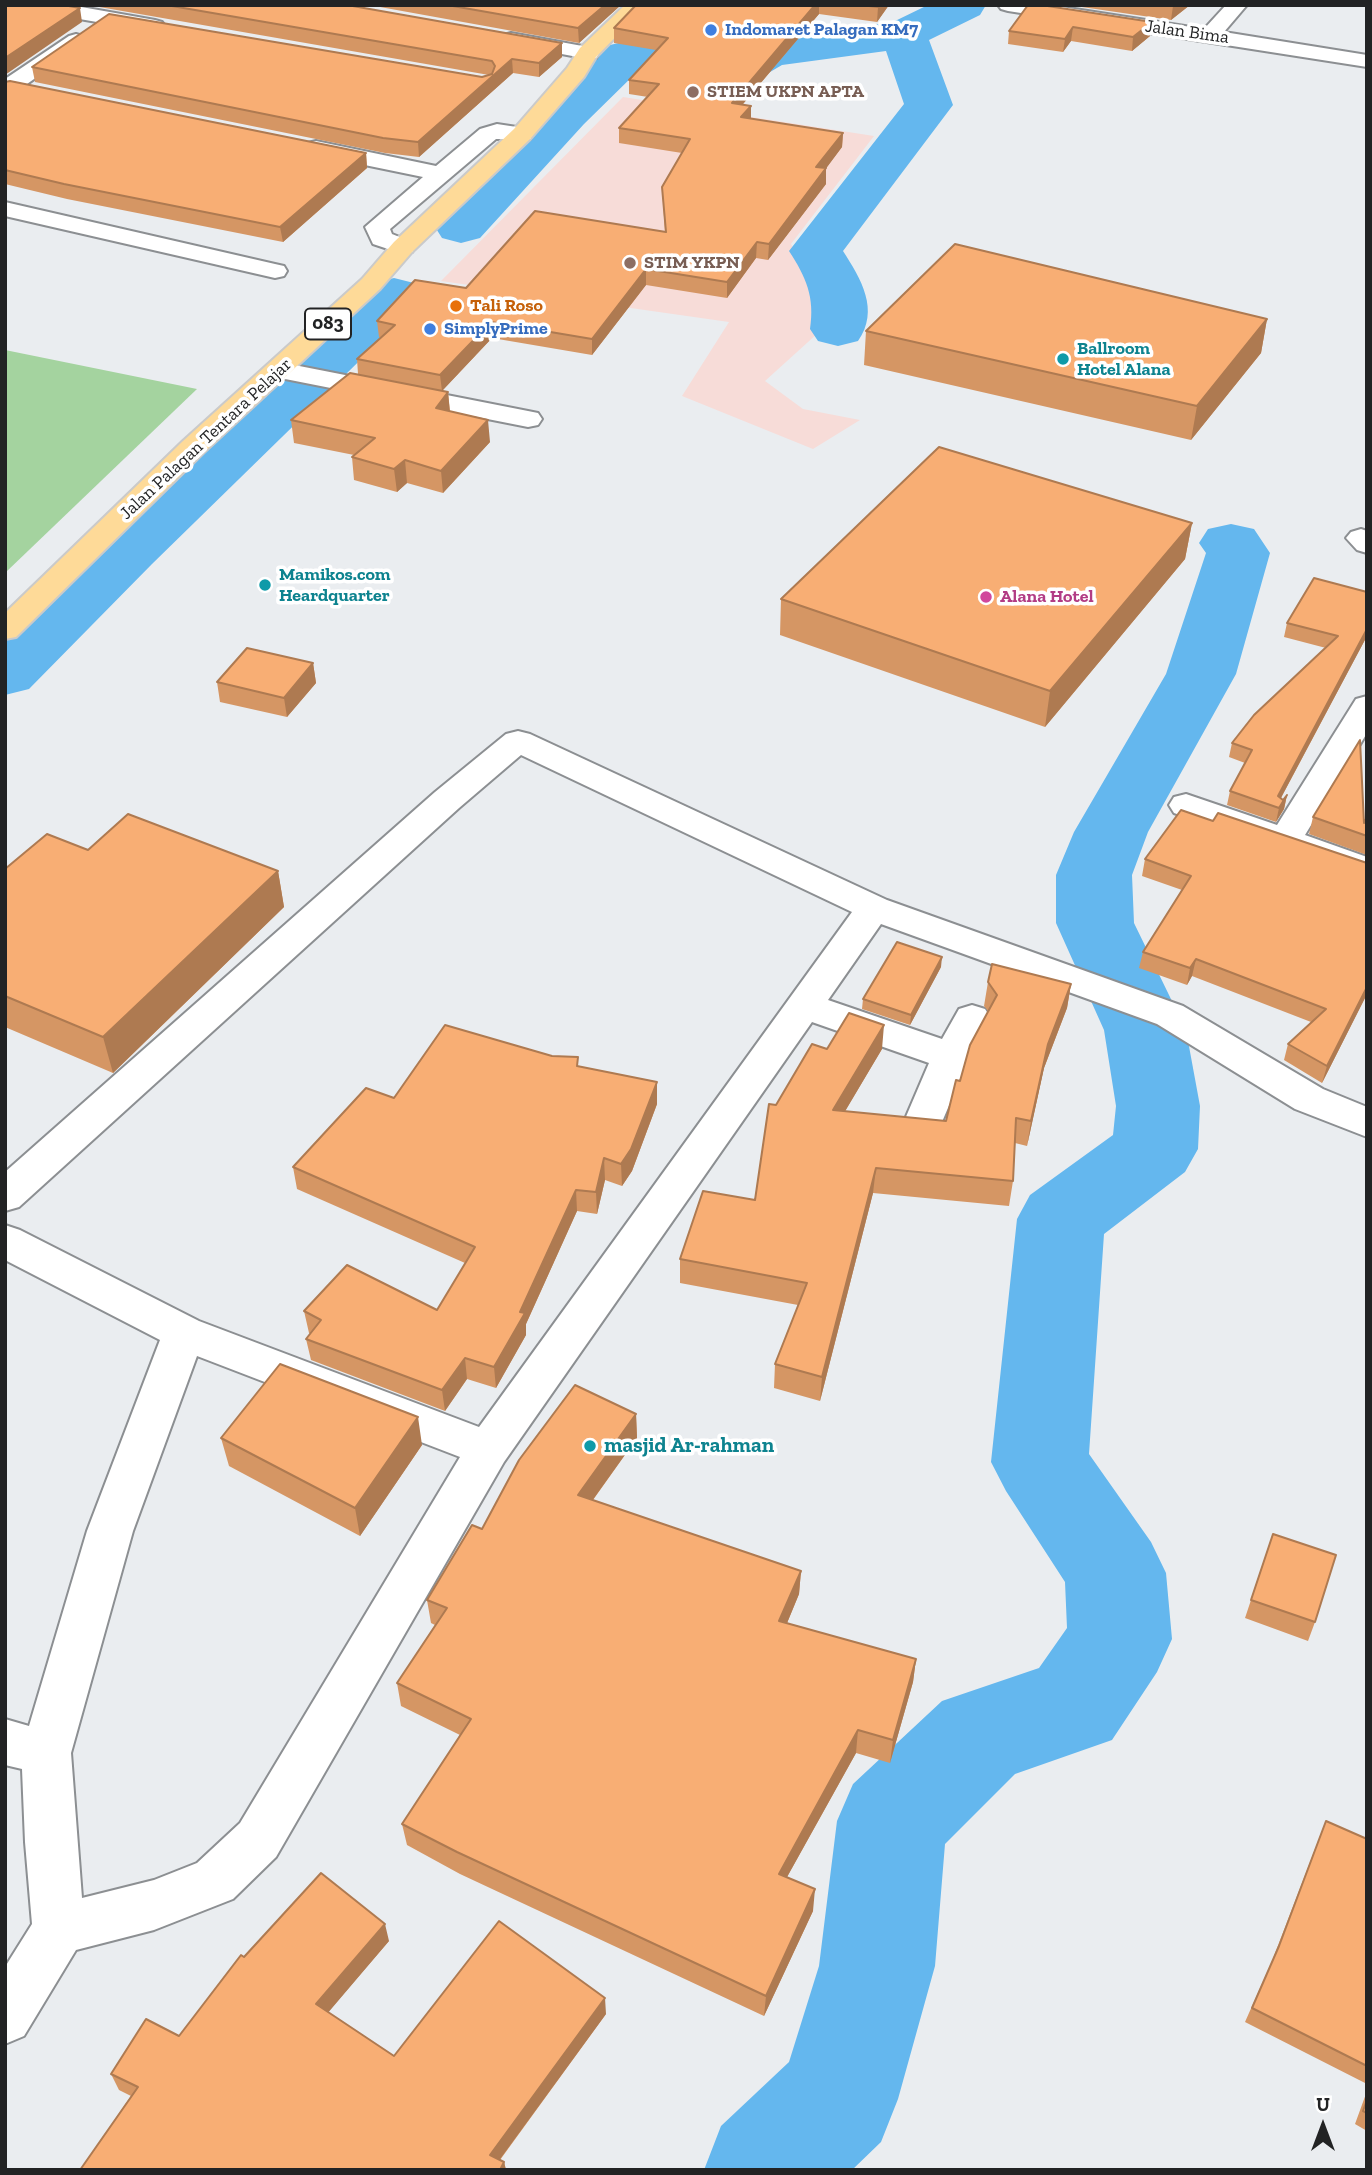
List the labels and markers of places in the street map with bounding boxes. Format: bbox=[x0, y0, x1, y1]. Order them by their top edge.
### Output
place label: Indomaret Palagan KM7 bbox=[725, 19, 918, 41]
marker: Indomaret Palagan KM7 bbox=[703, 22, 719, 38]
place label: STIEM UKPN APTA bbox=[707, 81, 864, 103]
marker: STIEM UKPN APTA bbox=[685, 84, 701, 100]
place label: STIM YKPN bbox=[644, 252, 740, 274]
marker: STIM YKPN bbox=[622, 255, 638, 271]
place label: Tali Roso bbox=[470, 295, 543, 317]
marker: Tali Roso bbox=[448, 298, 464, 314]
place label: SimplyPrime bbox=[444, 318, 548, 340]
marker: SimplyPrime bbox=[422, 321, 438, 337]
place label: Ballroom Hotel Alana bbox=[1077, 338, 1171, 380]
marker: Ballroom Hotel Alana bbox=[1055, 351, 1071, 367]
place label: Mamikos.com Heardquarter bbox=[279, 564, 391, 606]
marker: Mamikos.com Heardquarter bbox=[257, 577, 273, 593]
place label: Alana Hotel bbox=[1000, 586, 1094, 608]
marker: Alana Hotel bbox=[978, 589, 994, 605]
place label: masjid Ar-rahman bbox=[604, 1433, 774, 1459]
marker: masjid Ar-rahman bbox=[582, 1438, 598, 1454]

